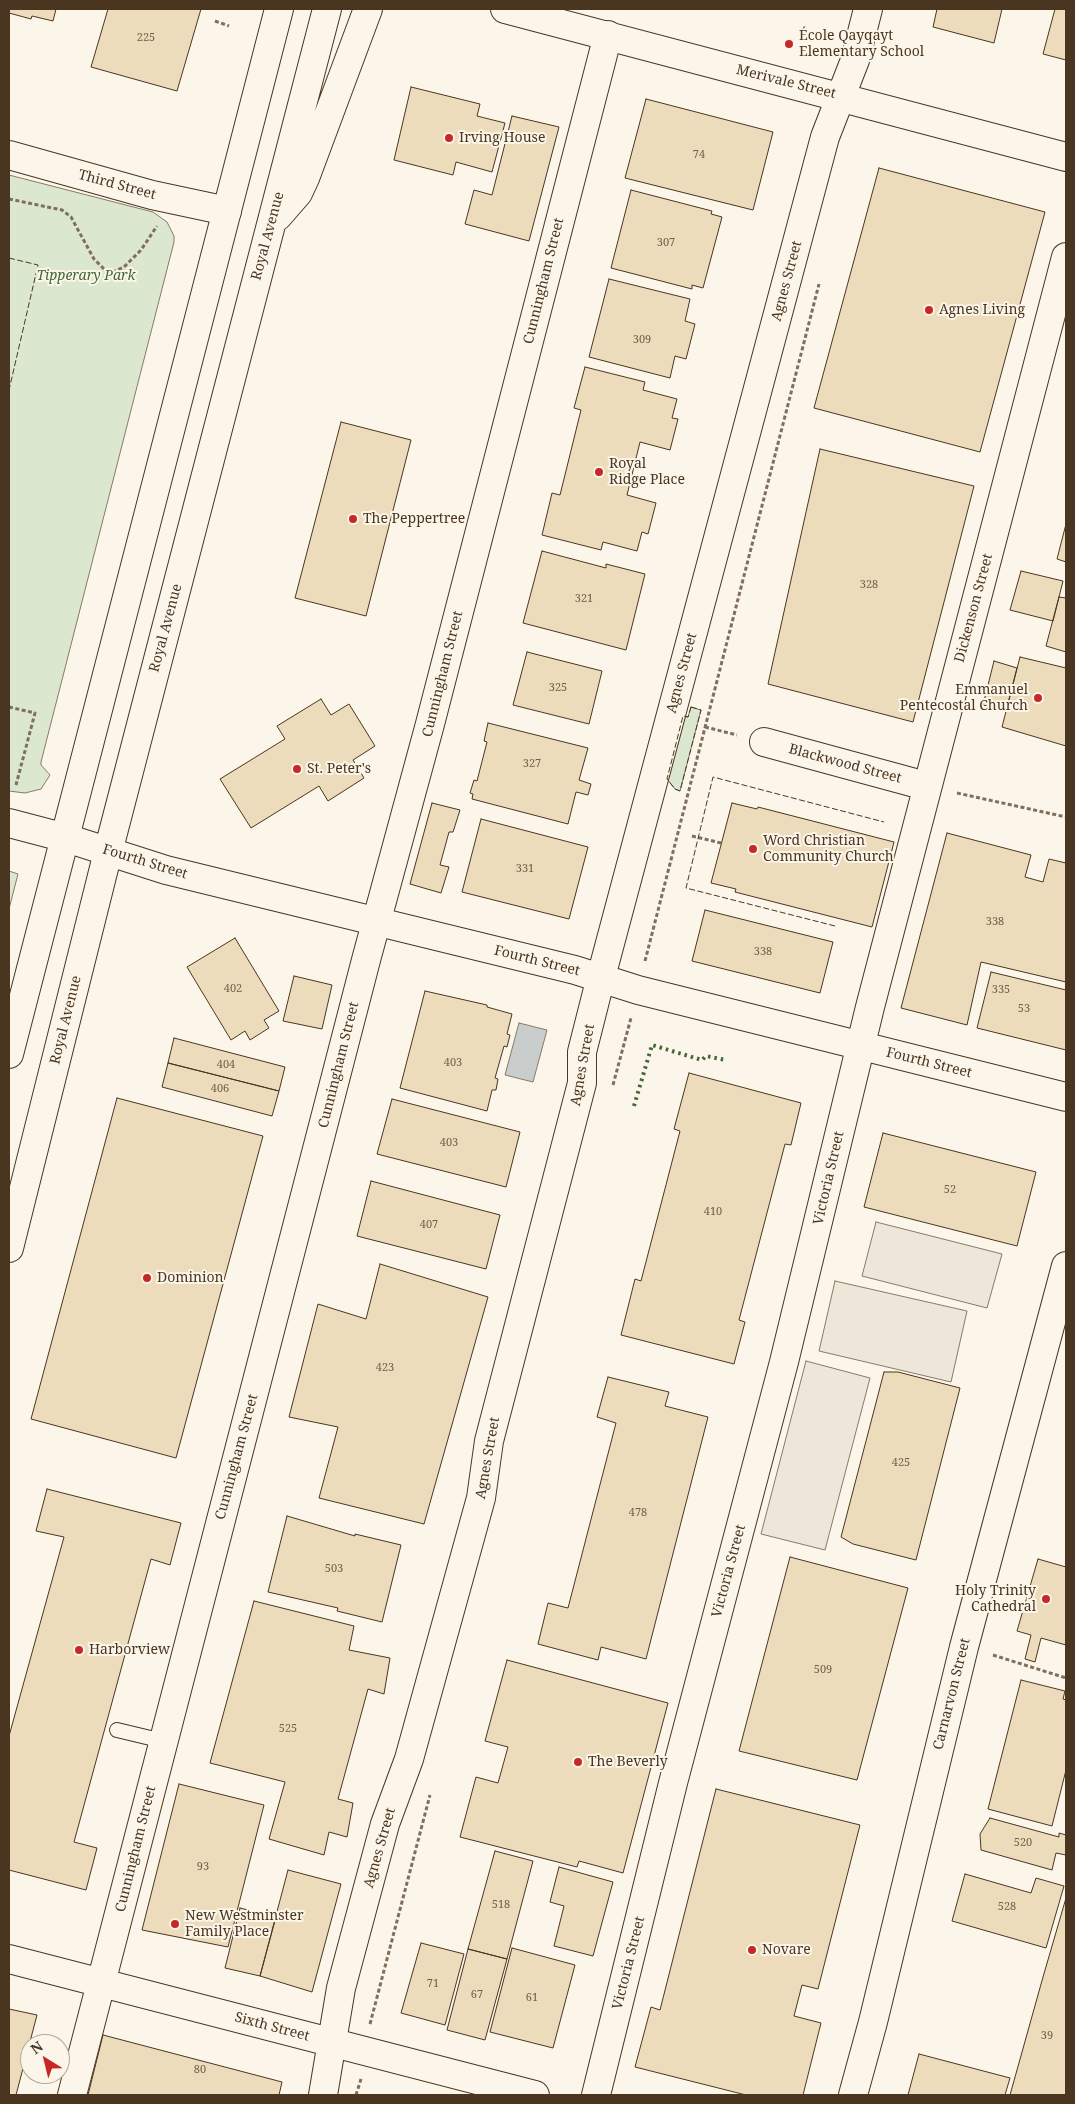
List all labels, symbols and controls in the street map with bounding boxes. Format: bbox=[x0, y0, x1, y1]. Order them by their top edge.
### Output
place label: École Qayqayt Elementary School bbox=[799, 28, 924, 60]
house number: 225 bbox=[137, 31, 155, 45]
marker: École Qayqayt Elementary School bbox=[783, 38, 795, 50]
street label: Merivale Street bbox=[734, 61, 838, 103]
place label: Irving House bbox=[459, 130, 545, 146]
marker: Irving House bbox=[443, 132, 455, 144]
house number: 74 bbox=[693, 148, 705, 162]
street label: Third Street bbox=[76, 167, 158, 203]
street label: Royal Avenue bbox=[248, 190, 288, 282]
street label: Cunningham Street bbox=[520, 216, 568, 346]
house number: 307 bbox=[657, 236, 675, 250]
street label: Agnes Street bbox=[768, 239, 806, 323]
park label: Tipperary Park bbox=[36, 268, 136, 284]
place label: Agnes Living bbox=[939, 302, 1025, 318]
marker: Agnes Living bbox=[923, 304, 935, 316]
house number: 309 bbox=[633, 333, 651, 347]
place label: Royal Ridge Place bbox=[609, 456, 685, 488]
marker: Royal Ridge Place bbox=[593, 466, 605, 478]
place label: The Peppertree bbox=[363, 511, 465, 527]
marker: The Peppertree bbox=[347, 513, 359, 525]
street label: Dickenson Street bbox=[951, 552, 997, 664]
house number: 328 bbox=[860, 578, 878, 592]
street label: Royal Avenue bbox=[146, 582, 186, 674]
house number: 321 bbox=[575, 592, 593, 606]
street label: Cunningham Street bbox=[419, 609, 467, 739]
street label: Agnes Street bbox=[663, 631, 701, 715]
house number: 325 bbox=[549, 681, 567, 695]
place label: Emmanuel Pentecostal Church bbox=[900, 682, 1028, 714]
marker: Emmanuel Pentecostal Church bbox=[1032, 692, 1044, 704]
street label: Blackwood Street bbox=[787, 741, 903, 787]
house number: 327 bbox=[523, 757, 541, 771]
place label: St. Peter's bbox=[307, 761, 371, 777]
marker: St. Peter's bbox=[291, 763, 303, 775]
place label: Word Christian Community Church bbox=[763, 833, 894, 866]
street label: Fourth Street bbox=[101, 841, 189, 883]
marker: Word Christian Community Church bbox=[747, 843, 759, 855]
house number: 331 bbox=[516, 862, 534, 876]
house number: 338 bbox=[986, 915, 1004, 929]
street label: Fourth Street bbox=[492, 942, 582, 980]
house number: 338 bbox=[754, 945, 772, 959]
street label: Royal Avenue bbox=[47, 974, 85, 1066]
house number: 402 bbox=[224, 982, 242, 996]
house number: 335 bbox=[992, 983, 1010, 997]
street label: Cunningham Street bbox=[315, 1000, 363, 1130]
house number: 53 bbox=[1018, 1002, 1030, 1016]
street label: Agnes Street bbox=[568, 1023, 598, 1107]
street label: Fourth Street bbox=[884, 1044, 974, 1082]
house number: 403 bbox=[444, 1056, 462, 1070]
house number: 404 bbox=[217, 1058, 235, 1072]
house number: 406 bbox=[211, 1082, 229, 1096]
street label: Victoria Street bbox=[810, 1130, 848, 1226]
house number: 403 bbox=[440, 1136, 458, 1150]
house number: 52 bbox=[944, 1183, 956, 1197]
house number: 410 bbox=[704, 1205, 722, 1219]
house number: 407 bbox=[420, 1218, 438, 1232]
place label: Dominion bbox=[157, 1270, 224, 1286]
marker: Dominion bbox=[141, 1272, 153, 1284]
house number: 423 bbox=[376, 1361, 394, 1375]
street label: Cunningham Street bbox=[212, 1392, 262, 1522]
street label: Agnes Street bbox=[473, 1416, 503, 1500]
house number: 425 bbox=[892, 1456, 910, 1470]
house number: 478 bbox=[629, 1506, 647, 1520]
street label: Victoria Street bbox=[709, 1523, 749, 1619]
house number: 503 bbox=[325, 1562, 343, 1576]
place label: Holy Trinity Cathedral bbox=[955, 1583, 1036, 1615]
marker: Holy Trinity Cathedral bbox=[1040, 1593, 1052, 1605]
street label: Carnarvon Street bbox=[930, 1636, 974, 1752]
place label: Harborview bbox=[89, 1642, 170, 1658]
marker: Harborview bbox=[73, 1644, 85, 1656]
house number: 509 bbox=[814, 1663, 832, 1677]
house number: 525 bbox=[279, 1722, 297, 1736]
place label: The Beverly bbox=[588, 1754, 668, 1770]
marker: The Beverly bbox=[572, 1756, 584, 1768]
street label: Cunningham Street bbox=[112, 1784, 160, 1914]
street label: Agnes Street bbox=[361, 1806, 399, 1890]
house number: 520 bbox=[1014, 1836, 1032, 1850]
house number: 93 bbox=[197, 1860, 209, 1874]
house number: 518 bbox=[492, 1898, 510, 1912]
house number: 528 bbox=[998, 1900, 1016, 1914]
place label: New Westminster Family Place bbox=[185, 1908, 303, 1940]
street label: Victoria Street bbox=[609, 1915, 649, 2011]
marker: New Westminster Family Place bbox=[169, 1918, 181, 1930]
place label: Novare bbox=[762, 1942, 811, 1958]
marker: Novare bbox=[746, 1944, 758, 1956]
house number: 71 bbox=[427, 1977, 439, 1991]
house number: 67 bbox=[471, 1988, 483, 2002]
house number: 61 bbox=[526, 1991, 538, 2005]
street label: Sixth Street bbox=[233, 2009, 311, 2045]
house number: 39 bbox=[1041, 2029, 1053, 2043]
north arrow bbox=[20, 2034, 70, 2084]
text: N bbox=[26, 2036, 47, 2058]
house number: 80 bbox=[194, 2063, 206, 2077]

